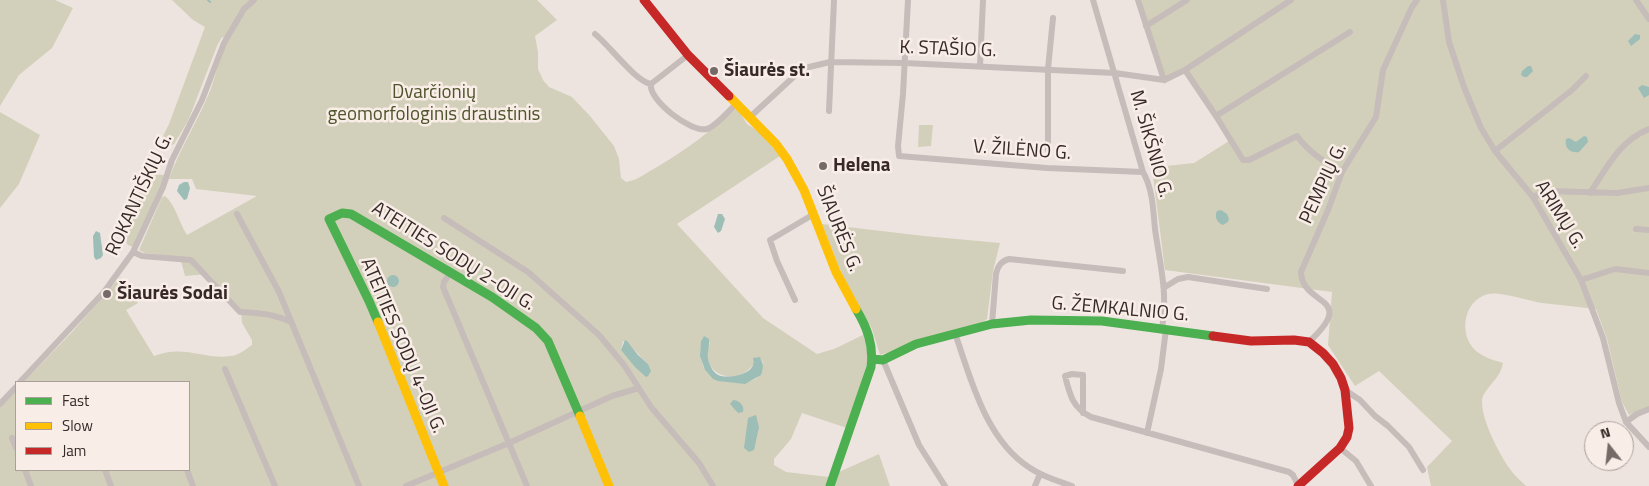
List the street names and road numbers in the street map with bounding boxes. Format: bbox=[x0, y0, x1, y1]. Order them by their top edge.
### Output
street label: K. STAŠIO G. bbox=[899, 37, 997, 63]
street label: M. ŠIKŠNIO G. bbox=[1124, 88, 1176, 200]
street label: ROKANTIŠKIŲ G. bbox=[102, 130, 178, 260]
street label: V. ŽILĖNO G. bbox=[972, 136, 1072, 166]
street label: PEMPIŲ G. bbox=[1296, 140, 1352, 228]
street label: ARIMŲ G. bbox=[1529, 177, 1589, 253]
street label: ŠIAURĖS G. bbox=[810, 183, 866, 275]
street label: ATEITIES SODŲ 2-OJI G. bbox=[367, 198, 539, 316]
street label: ATEITIES SODŲ 4-OJI G. bbox=[355, 255, 449, 437]
street label: G. ŽEMKALNIO G. bbox=[1050, 293, 1190, 327]

